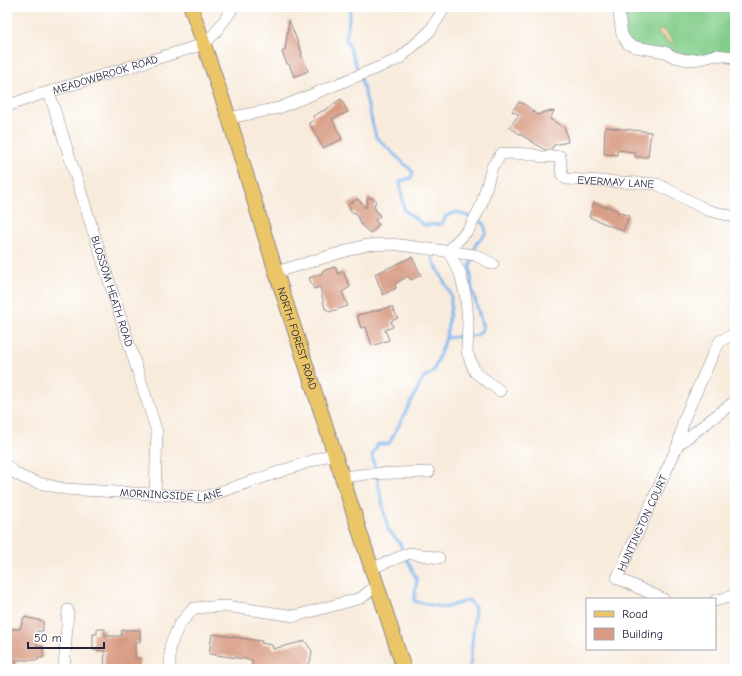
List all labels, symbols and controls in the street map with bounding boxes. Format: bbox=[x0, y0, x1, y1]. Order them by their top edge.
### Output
street label: MEADOWBROOK ROAD bbox=[51, 52, 160, 97]
street label: EVERMAY LANE bbox=[577, 173, 655, 190]
street label: BLOSSOM HEATH ROAD bbox=[89, 234, 136, 348]
street label: NORTH FOREST ROAD bbox=[275, 285, 320, 391]
street label: HUNTINGTON COURT bbox=[614, 472, 670, 573]
street label: MORNINGSIDE LANE bbox=[120, 485, 224, 504]
legend bbox=[586, 598, 716, 650]
text: Road bbox=[622, 607, 648, 621]
scale bar bbox=[28, 624, 104, 650]
text: Building bbox=[622, 627, 663, 641]
text: 50 m bbox=[34, 631, 62, 645]

